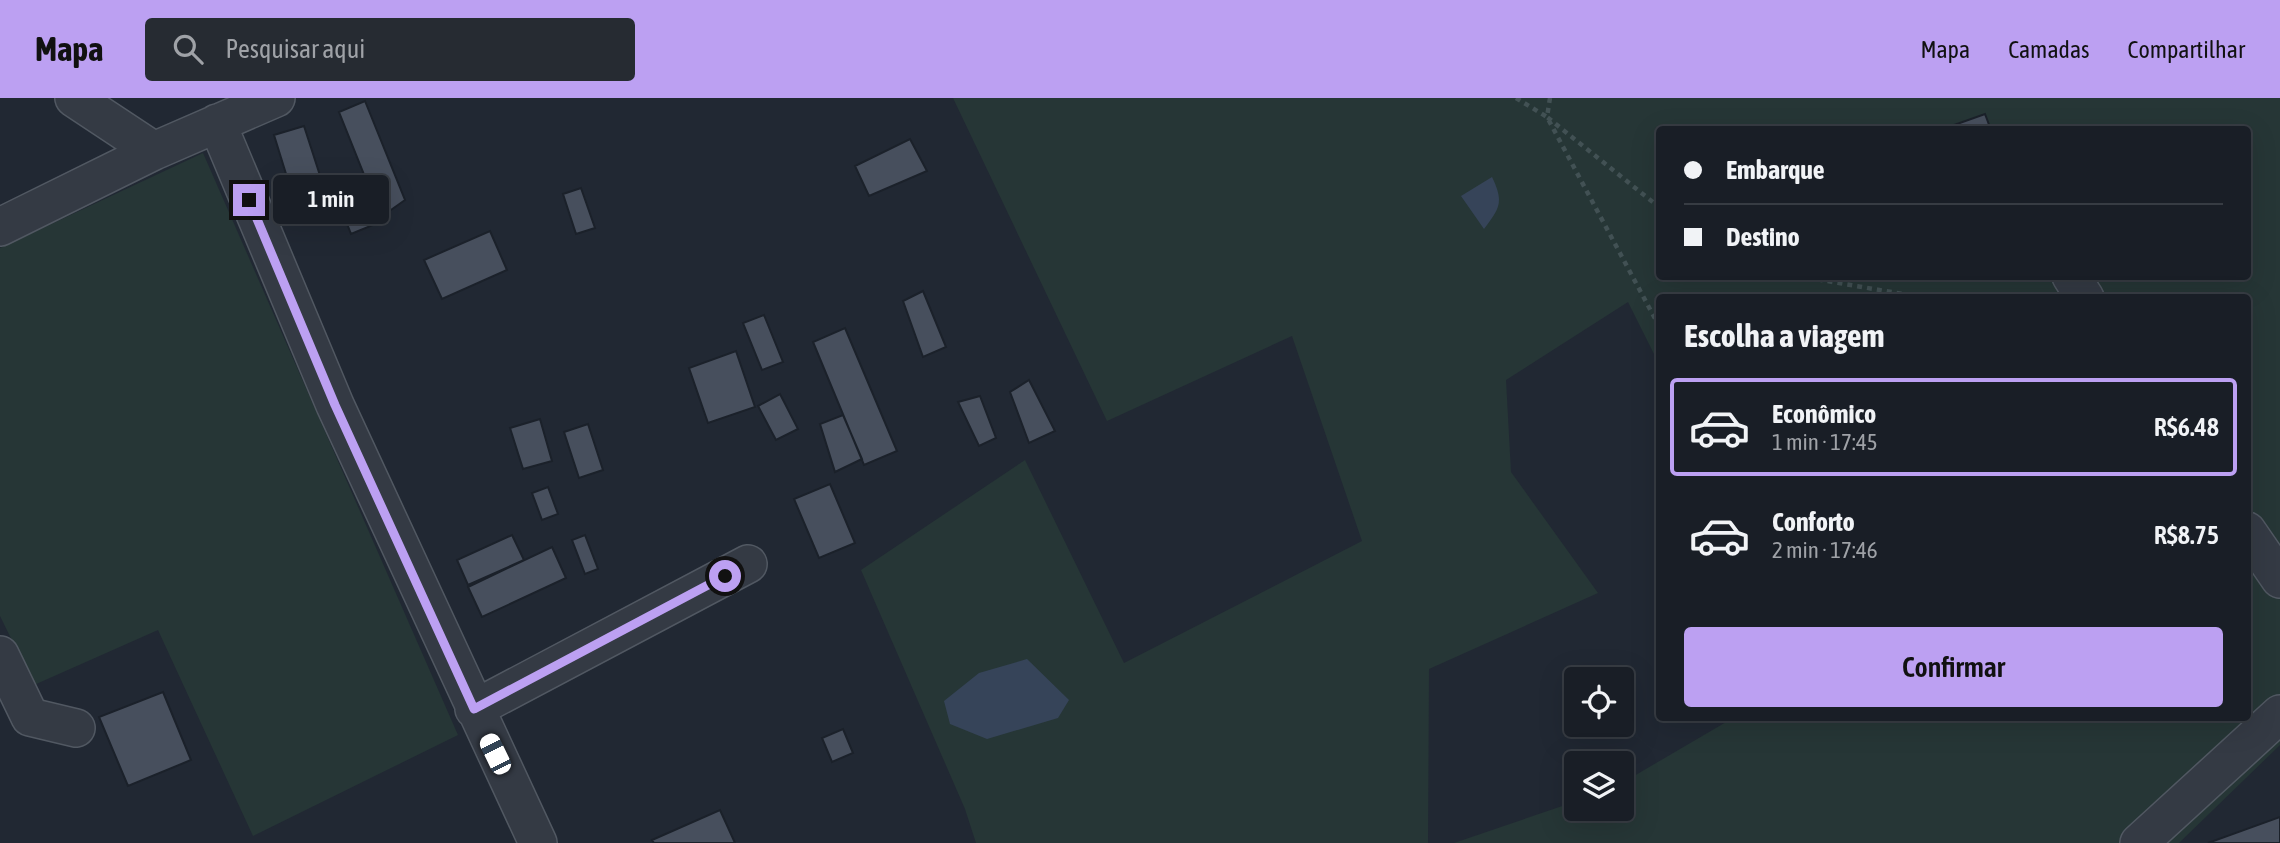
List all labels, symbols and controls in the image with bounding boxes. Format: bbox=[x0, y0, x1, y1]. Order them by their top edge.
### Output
search box bbox=[145, 18, 635, 81]
text: Mapa bbox=[35, 30, 103, 68]
icon: search bbox=[169, 30, 207, 68]
text: Pesquisar aqui bbox=[225, 34, 365, 64]
text: Mapa bbox=[1920, 36, 1970, 63]
text: Camadas bbox=[2008, 36, 2090, 63]
text: Compartilhar bbox=[2128, 36, 2245, 63]
text: Embarque bbox=[1726, 155, 1825, 185]
callout: 1 min bbox=[274, 176, 389, 224]
route end bbox=[233, 184, 265, 216]
text: 1 min bbox=[308, 186, 354, 212]
text: Destino bbox=[1726, 222, 1800, 252]
text: Escolha a viagem bbox=[1684, 317, 1884, 354]
icon: car bbox=[1688, 396, 1751, 459]
text: Econômico bbox=[1772, 399, 1876, 429]
text: R$6.48 bbox=[2154, 412, 2219, 442]
text: 1 min · 17:45 bbox=[1772, 429, 1878, 455]
icon: car bbox=[1688, 504, 1751, 567]
text: Conforto bbox=[1772, 507, 1855, 537]
text: R$8.75 bbox=[2154, 520, 2219, 550]
text: 2 min · 17:46 bbox=[1772, 537, 1878, 563]
route start bbox=[709, 560, 741, 592]
button: Confirmar bbox=[1684, 627, 2223, 707]
map controls bbox=[1564, 667, 1634, 821]
button: locate bbox=[1564, 667, 1634, 737]
car bbox=[477, 731, 514, 777]
button: layers bbox=[1564, 751, 1634, 821]

